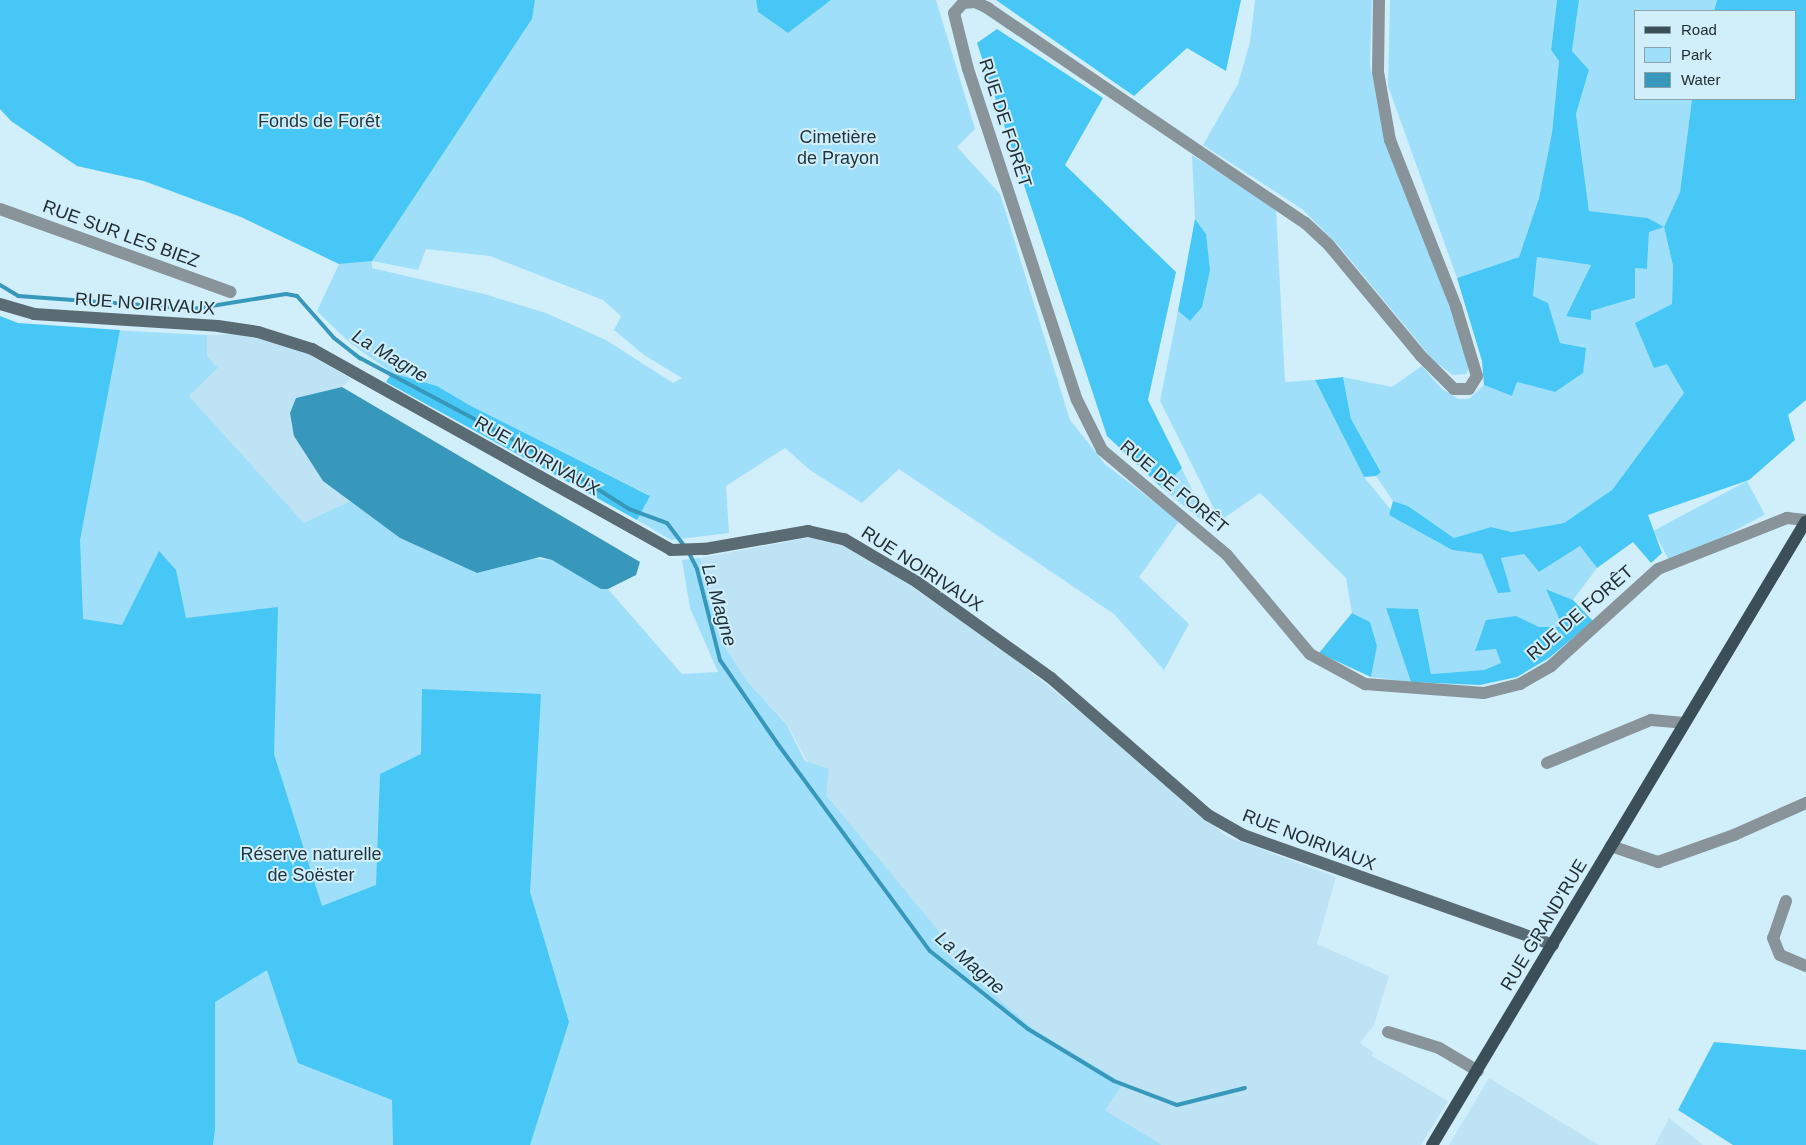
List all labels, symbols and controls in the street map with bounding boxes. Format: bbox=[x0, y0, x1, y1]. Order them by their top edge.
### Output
legend bbox=[1634, 10, 1796, 100]
text: Road bbox=[1681, 21, 1717, 38]
text: Park bbox=[1681, 46, 1712, 63]
street label: RUE DE FORÊT bbox=[974, 56, 1036, 190]
text: Water bbox=[1681, 71, 1720, 88]
park label: Fonds de Forêt bbox=[258, 110, 380, 132]
park label: Cimetière de Prayon bbox=[797, 127, 879, 170]
street label: RUE SUR LES BIEZ bbox=[40, 196, 202, 272]
street label: RUE NOIRIVAUX bbox=[74, 288, 216, 320]
water label: La Magne bbox=[348, 324, 432, 388]
street label: RUE NOIRIVAUX bbox=[471, 411, 603, 501]
street label: RUE DE FORÊT bbox=[1116, 436, 1232, 538]
street label: RUE NOIRIVAUX bbox=[857, 522, 987, 616]
water label: La Magne bbox=[696, 561, 742, 649]
street label: RUE DE FORÊT bbox=[1522, 561, 1638, 665]
street label: RUE NOIRIVAUX bbox=[1239, 805, 1379, 875]
park label: Réserve naturelle de Soëster bbox=[240, 844, 382, 886]
street label: RUE GRAND'RUE bbox=[1496, 855, 1592, 995]
water label: La Magne bbox=[931, 927, 1009, 999]

